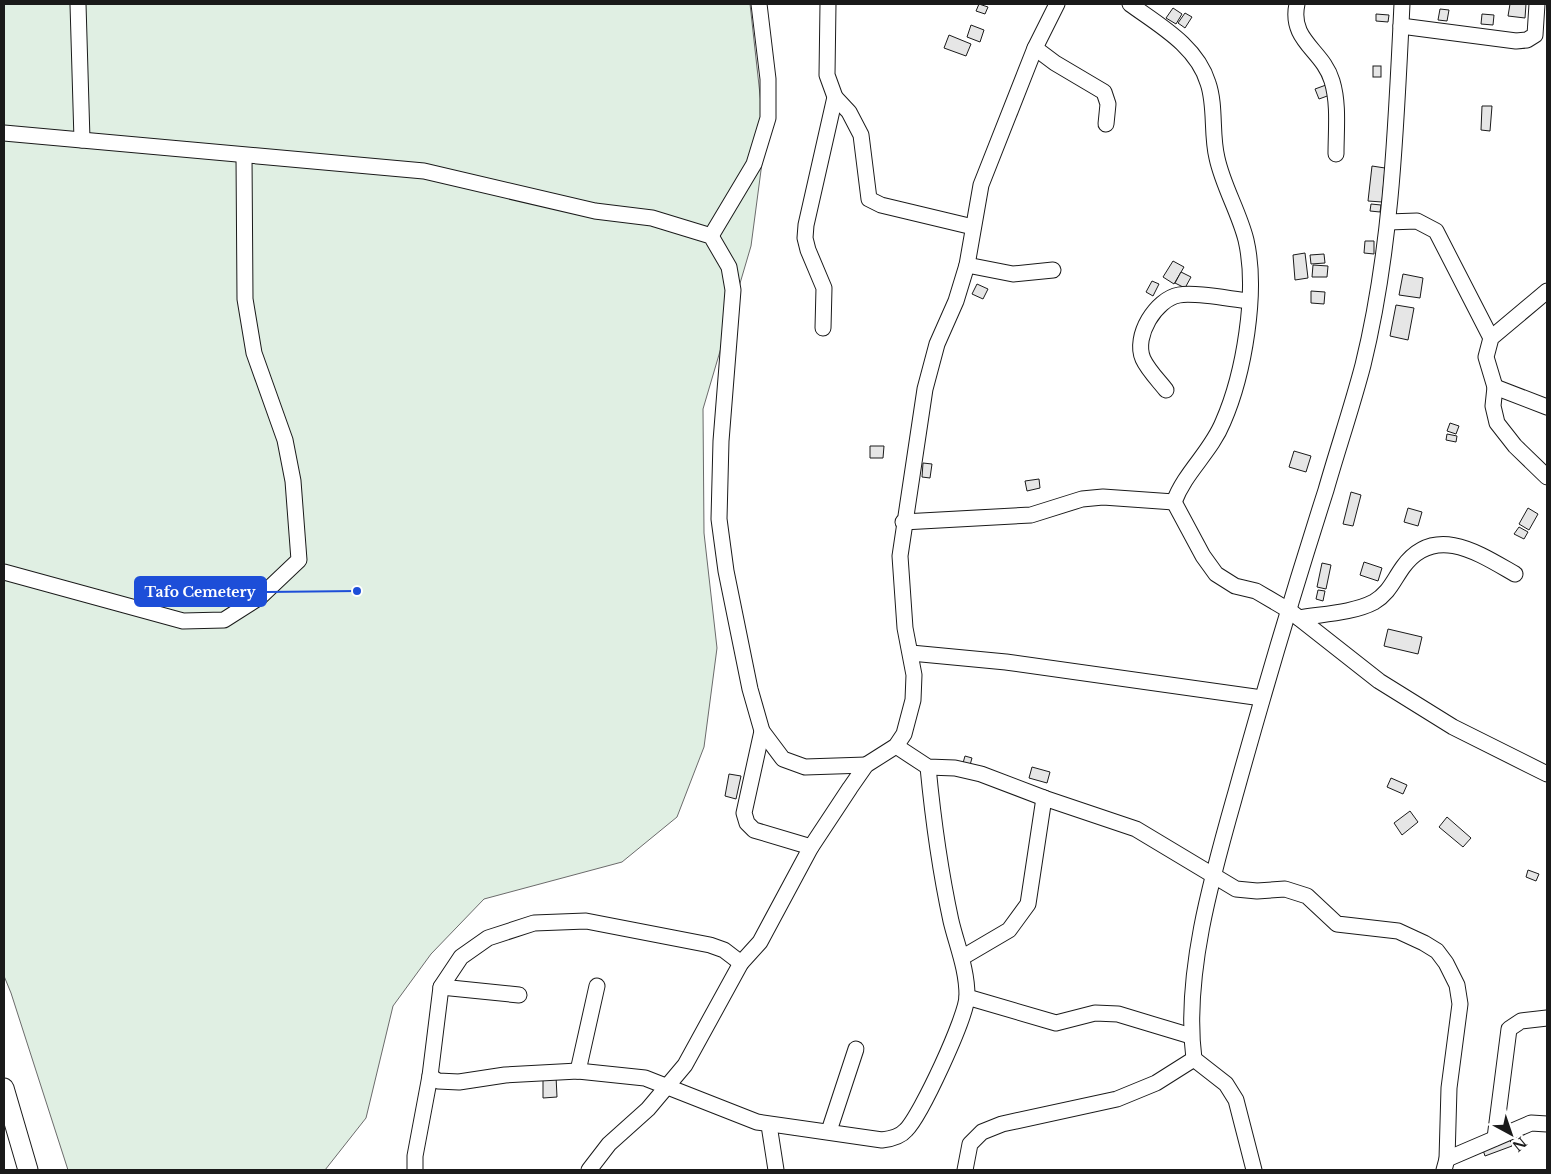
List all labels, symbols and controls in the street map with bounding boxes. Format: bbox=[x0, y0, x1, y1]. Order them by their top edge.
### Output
callout: Tafo Cemetery bbox=[135, 577, 266, 606]
text: Tafo Cemetery bbox=[144, 583, 256, 601]
north arrow bbox=[1486, 1109, 1536, 1159]
text: N bbox=[1509, 1133, 1530, 1155]

